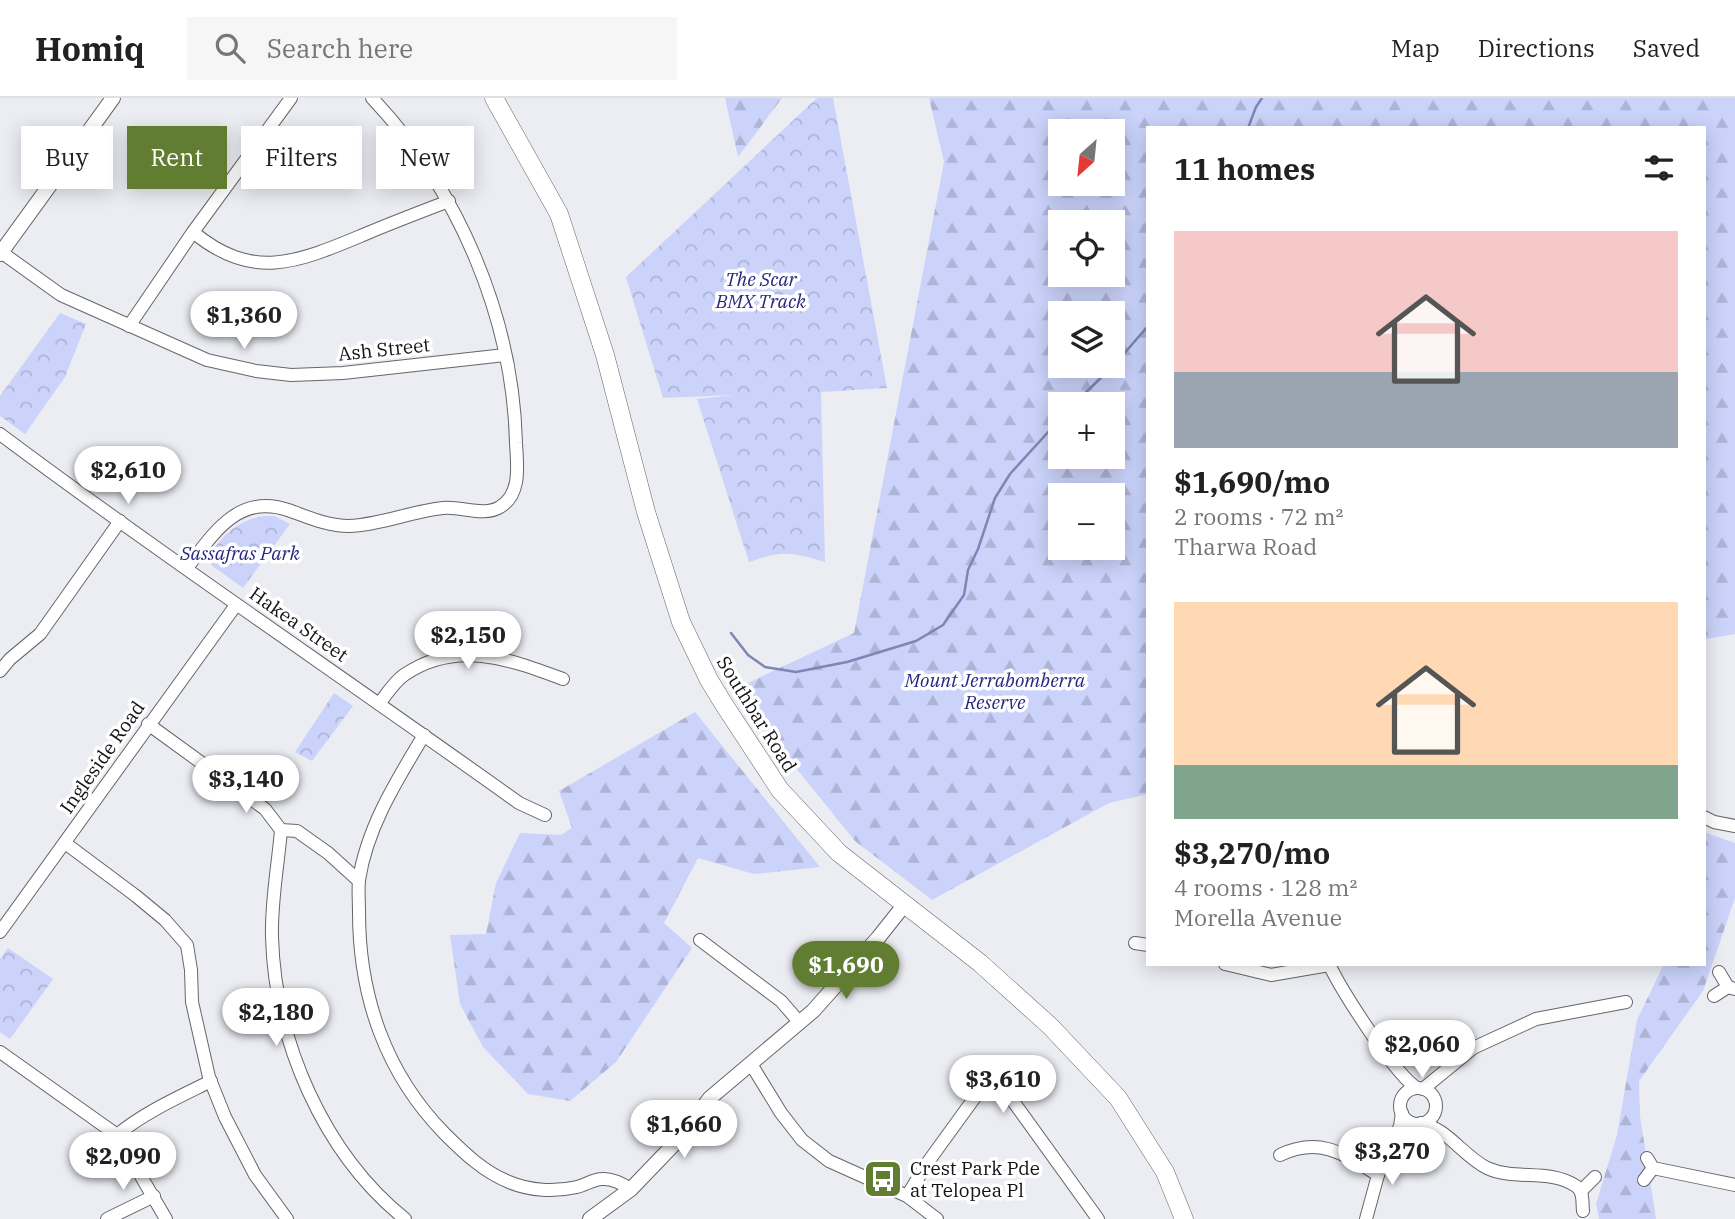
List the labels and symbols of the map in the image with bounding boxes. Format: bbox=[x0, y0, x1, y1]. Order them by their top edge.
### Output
north arrow bbox=[1048, 119, 1125, 196]
park label: The Scar BMX Track bbox=[715, 267, 807, 313]
pin: $1,360 bbox=[187, 292, 301, 351]
street label: Ash Street bbox=[337, 332, 431, 366]
pin: $2,610 bbox=[71, 446, 185, 506]
park label: Sassafras Park bbox=[179, 541, 301, 565]
street label: Hakea Street bbox=[245, 581, 353, 667]
pin: $2,150 bbox=[411, 612, 525, 671]
street label: Southbar Road bbox=[712, 652, 802, 776]
park label: Mount Jerrabomberra Reserve bbox=[904, 668, 1086, 714]
street label: Ingleside Road bbox=[54, 696, 150, 818]
pin: $3,140 bbox=[189, 756, 303, 815]
pin: $1,690 bbox=[789, 942, 903, 1001]
pin: $2,180 bbox=[219, 988, 333, 1048]
pin: $2,060 bbox=[1365, 1020, 1479, 1080]
pin: $3,610 bbox=[946, 1056, 1060, 1115]
pin: $1,660 bbox=[627, 1100, 741, 1160]
pin: $3,270 bbox=[1335, 1128, 1449, 1187]
pin: $2,090 bbox=[66, 1132, 180, 1192]
place label: Crest Park Pde at Telopea Pl bbox=[910, 1156, 1040, 1202]
bus stop icon: Crest Park Pde at Telopea Pl bbox=[862, 1158, 904, 1200]

